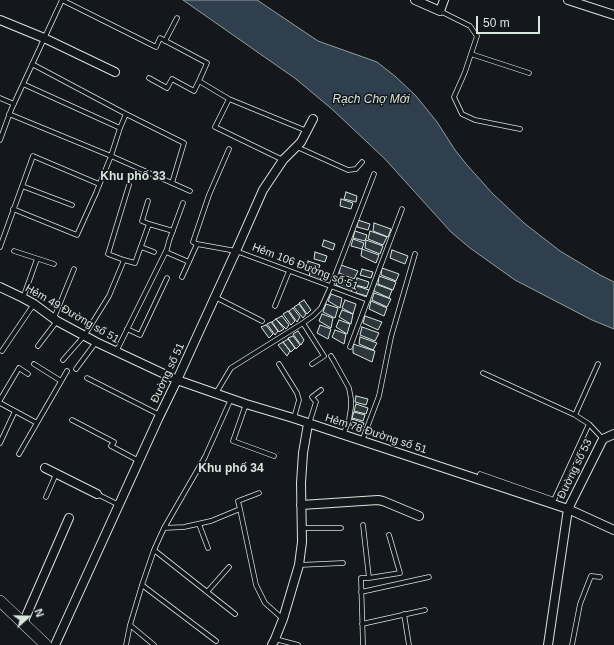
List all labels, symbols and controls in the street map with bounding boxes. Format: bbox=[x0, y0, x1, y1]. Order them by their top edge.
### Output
scale bar bbox=[478, 8, 542, 34]
text: 50 m bbox=[483, 16, 510, 30]
water label: Rạch Chợ Mới bbox=[332, 93, 410, 107]
district label: Khu phố 33 bbox=[100, 170, 166, 184]
street label: Hẻm 106 Đường số 51 bbox=[250, 241, 360, 293]
street label: Hẻm 49 Đường số 51 bbox=[23, 282, 121, 346]
street label: Đường số 51 bbox=[148, 341, 188, 405]
street label: Hẻm 78 Đường số 51 bbox=[323, 411, 429, 457]
street label: Đường số 53 bbox=[555, 437, 595, 501]
district label: Khu phố 34 bbox=[198, 462, 264, 476]
north arrow bbox=[8, 597, 48, 637]
text: N bbox=[32, 607, 46, 619]

